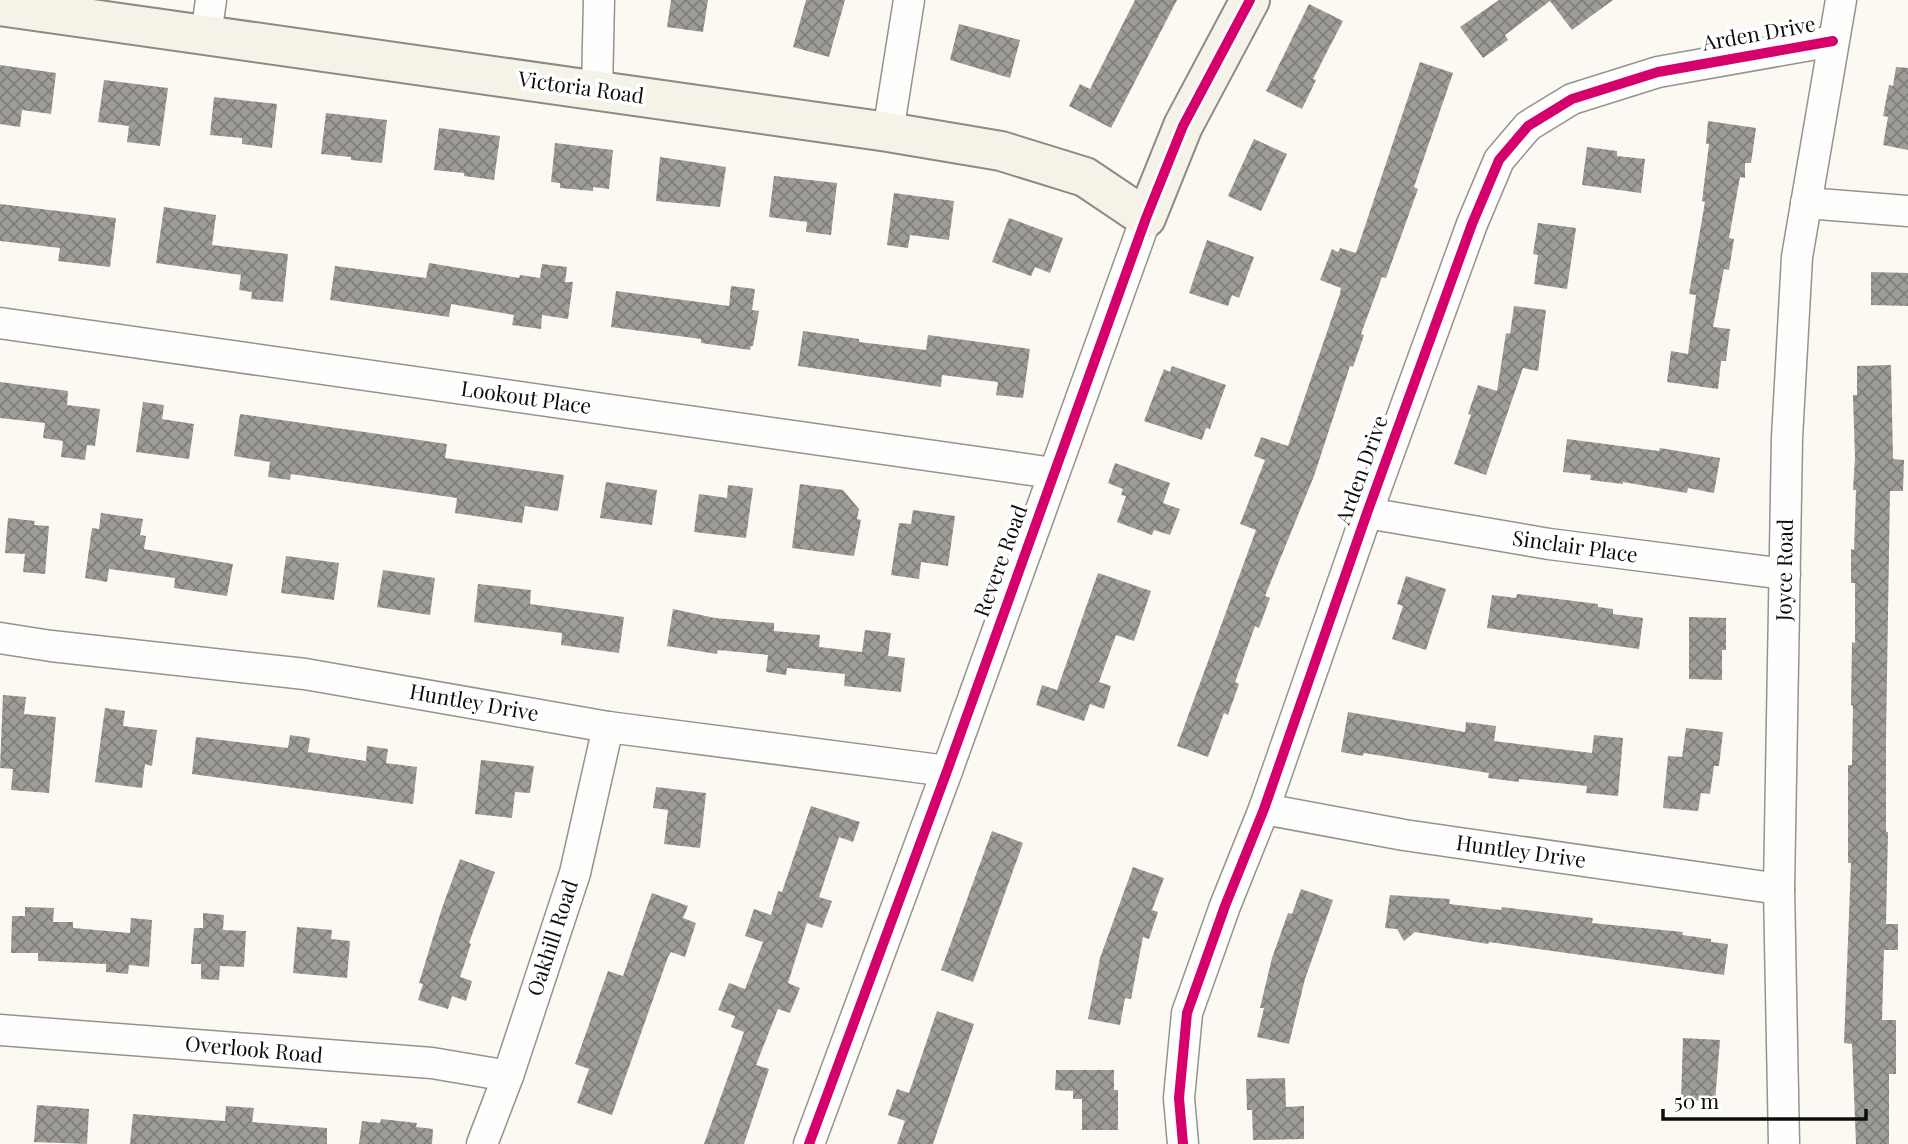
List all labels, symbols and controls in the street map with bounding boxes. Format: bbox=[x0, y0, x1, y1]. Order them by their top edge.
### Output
street label: Arden Drive bbox=[1699, 8, 1817, 56]
street label: Victoria Road bbox=[516, 63, 646, 109]
street label: Lookout Place bbox=[459, 373, 593, 419]
street label: Arden Drive bbox=[1327, 411, 1393, 529]
street label: Revere Road bbox=[966, 500, 1032, 620]
street label: Joyce Road bbox=[1768, 519, 1798, 622]
street label: Sinclair Place bbox=[1511, 522, 1640, 568]
street label: Huntley Drive bbox=[408, 676, 541, 726]
street label: Huntley Drive bbox=[1455, 827, 1588, 873]
street label: Oakhill Road bbox=[519, 876, 583, 999]
street label: Overlook Road bbox=[184, 1028, 324, 1068]
scale bar bbox=[1663, 1078, 1866, 1122]
text: 50 m bbox=[1674, 1086, 1720, 1114]

